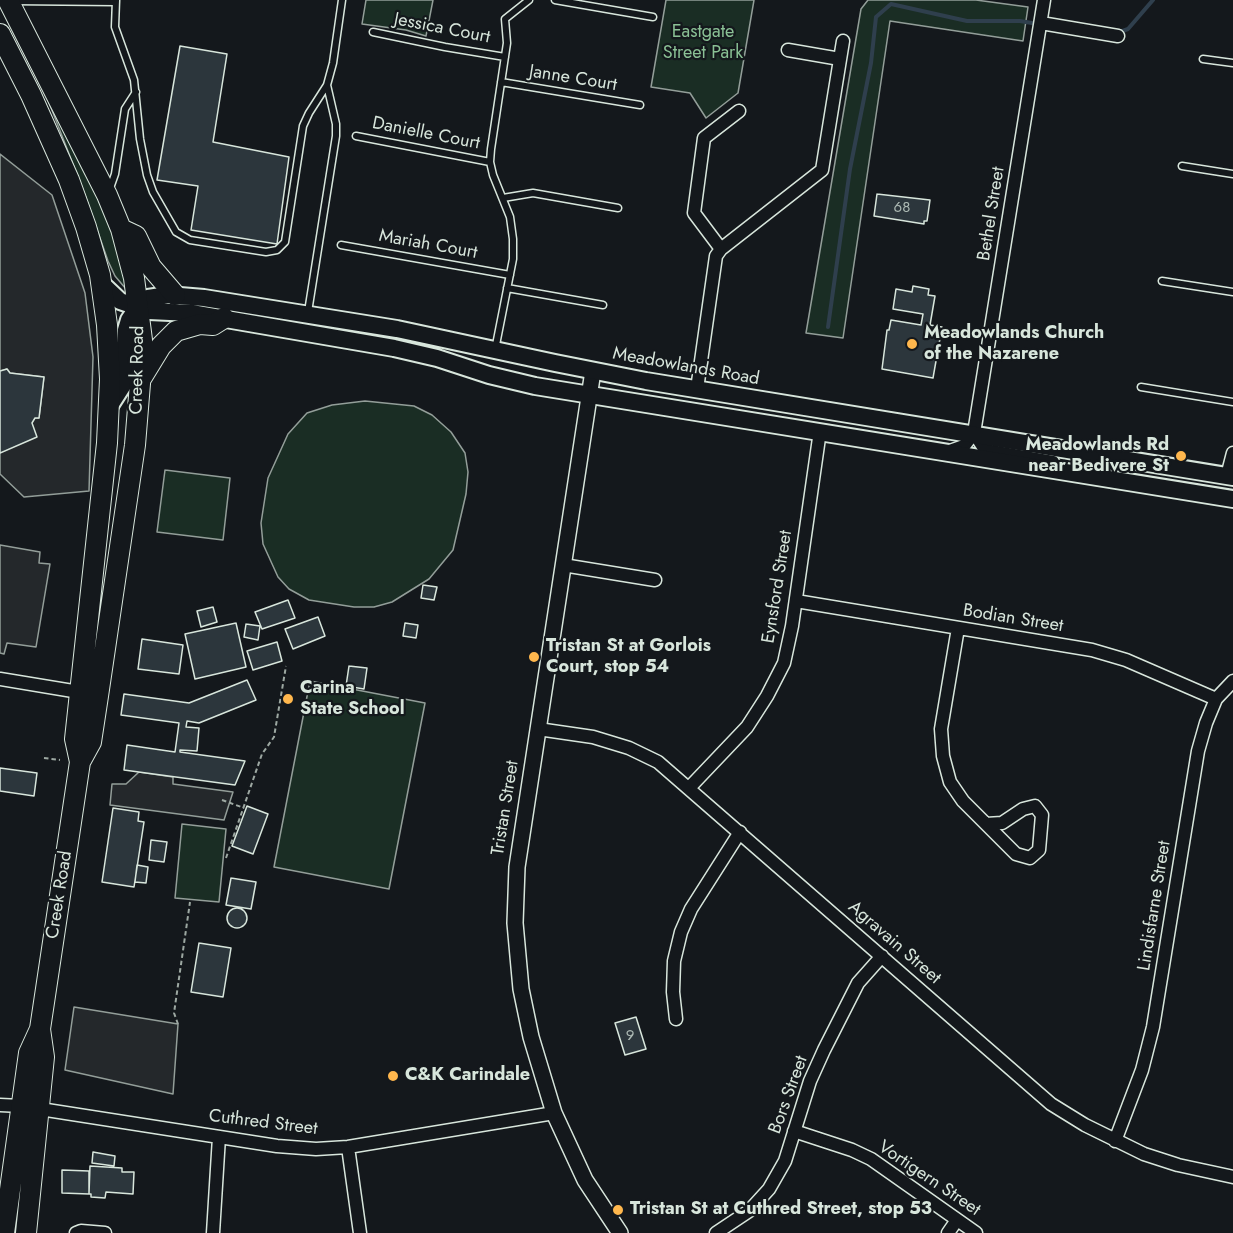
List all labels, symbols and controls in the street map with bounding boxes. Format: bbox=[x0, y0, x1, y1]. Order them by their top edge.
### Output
street label: Jessica Court bbox=[392, 9, 492, 49]
park label: Eastgate Street Park bbox=[663, 22, 743, 64]
street label: Janne Court bbox=[528, 61, 618, 97]
street label: Danielle Court bbox=[370, 113, 482, 155]
street label: Bethel Street bbox=[974, 165, 1010, 263]
house number: 68 bbox=[894, 199, 910, 217]
street label: Mariah Court bbox=[377, 226, 479, 264]
place label: Meadowlands Church of the Nazarene bbox=[924, 323, 1104, 366]
street label: Creek Road bbox=[126, 325, 150, 415]
marker: Meadowlands Church of the Nazarene bbox=[905, 337, 919, 351]
street label: Meadowlands Road bbox=[611, 343, 761, 391]
place label: Meadowlands Rd near Bedivere St bbox=[1025, 435, 1169, 478]
marker: Meadowlands Rd near Bedivere St bbox=[1174, 449, 1188, 463]
street label: Eynsford Street bbox=[758, 529, 798, 645]
street label: Bodian Street bbox=[961, 600, 1065, 638]
place label: Tristan St at Gorlois Court, stop 54 bbox=[546, 636, 711, 678]
marker: Tristan St at Gorlois Court, stop 54 bbox=[527, 650, 541, 664]
place label: Carina State School bbox=[300, 678, 405, 720]
marker: Carina State School bbox=[281, 692, 295, 706]
street label: Tristan Street bbox=[488, 759, 524, 857]
street label: Lindisfarne Street bbox=[1134, 839, 1176, 973]
street label: Creek Road bbox=[42, 849, 78, 941]
street label: Agravain Street bbox=[843, 897, 945, 989]
house number: 9 bbox=[626, 1027, 634, 1045]
street label: Bors Street bbox=[765, 1053, 813, 1137]
place label: C&K Carindale bbox=[405, 1065, 530, 1087]
marker: C&K Carindale bbox=[386, 1069, 400, 1083]
street label: Cuthred Street bbox=[207, 1106, 319, 1140]
street label: Vortigern Street bbox=[874, 1137, 984, 1221]
place label: Tristan St at Cuthred Street, stop 53 bbox=[630, 1199, 932, 1221]
marker: Tristan St at Cuthred Street, stop 53 bbox=[611, 1203, 625, 1217]

